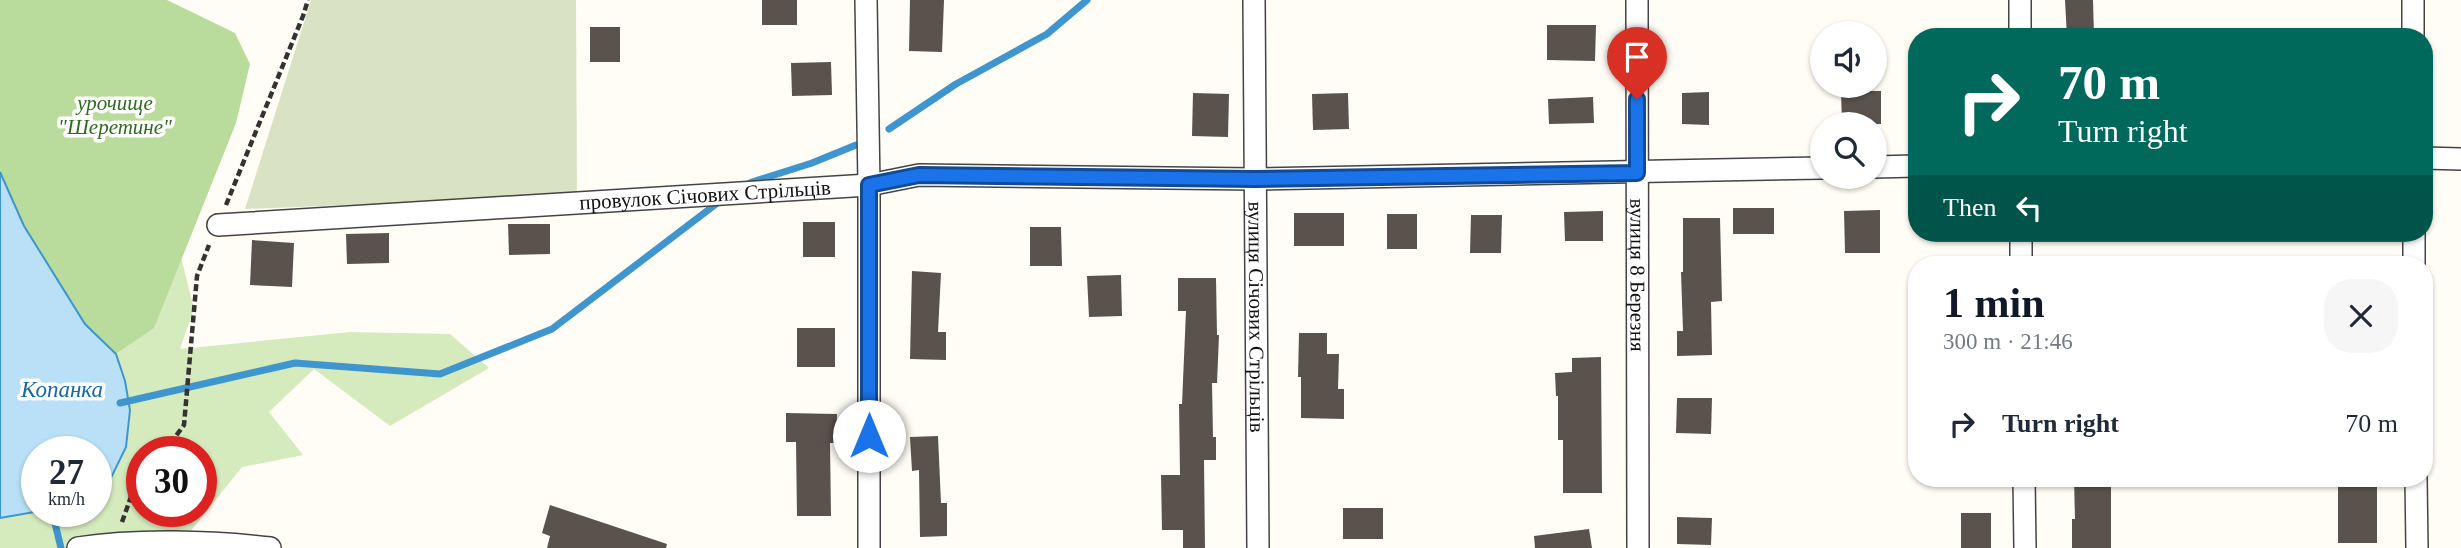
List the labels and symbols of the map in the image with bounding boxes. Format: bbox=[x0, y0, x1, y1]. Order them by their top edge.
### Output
pin bbox=[1607, 27, 1667, 99]
park label: урочище "Шеретине" bbox=[58, 91, 172, 139]
street label: провулок Січових Стрільців bbox=[579, 175, 832, 215]
street label: вулиця 8 Березня bbox=[1625, 198, 1650, 352]
street label: вулиця Січових Стрільців bbox=[1243, 201, 1269, 433]
water label: Копанка bbox=[20, 377, 103, 402]
position arrow bbox=[832, 399, 906, 473]
speed limit sign: 30 bbox=[126, 436, 217, 527]

